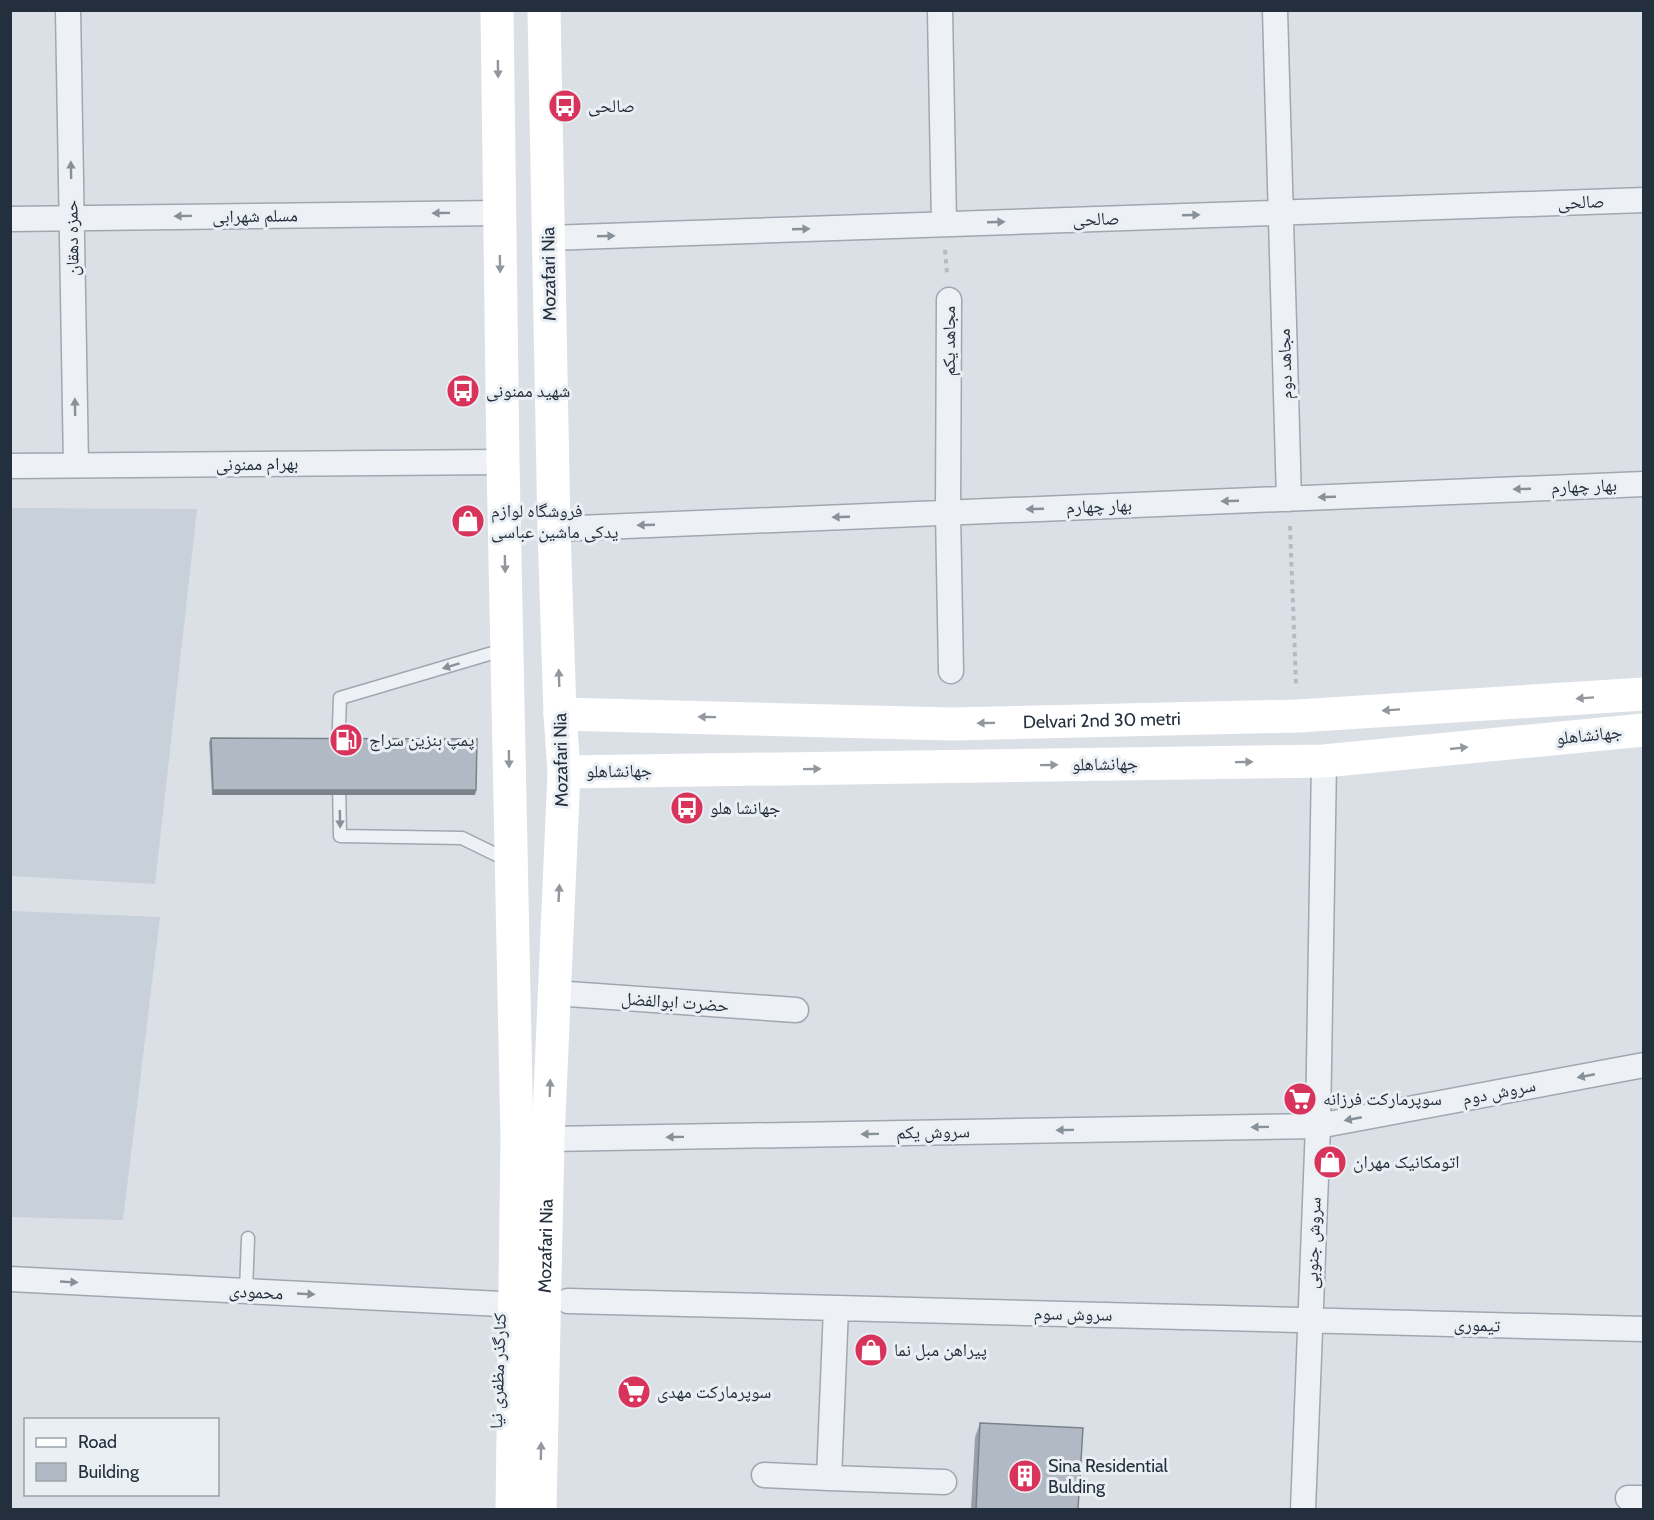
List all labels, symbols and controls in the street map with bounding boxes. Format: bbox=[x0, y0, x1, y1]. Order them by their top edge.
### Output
one-way arrow bbox=[493, 59, 502, 78]
bus stop icon: صالحی bbox=[547, 88, 583, 124]
place label: صالحی bbox=[588, 95, 635, 117]
one-way arrow bbox=[66, 160, 76, 179]
street label: صالحی bbox=[1557, 190, 1605, 214]
street label: حمزه دهقان bbox=[60, 200, 84, 276]
street label: مسلم شهرابی bbox=[212, 204, 298, 229]
street label: صالحی bbox=[1072, 207, 1120, 231]
one-way arrow bbox=[432, 209, 451, 218]
one-way arrow bbox=[1181, 211, 1200, 220]
one-way arrow bbox=[174, 212, 193, 221]
one-way arrow bbox=[987, 218, 1006, 227]
one-way arrow bbox=[792, 224, 811, 234]
street label: Mozafari Nia bbox=[537, 226, 561, 321]
one-way arrow bbox=[597, 231, 616, 240]
one-way arrow bbox=[495, 254, 505, 273]
street label: مجاهد یکم bbox=[938, 306, 961, 376]
street label: مجاهد دوم bbox=[1273, 328, 1298, 400]
bus stop icon: شهید ممنونی bbox=[445, 373, 481, 409]
place label: شهید ممنونی bbox=[486, 380, 570, 402]
one-way arrow bbox=[70, 397, 80, 416]
street label: بهرام ممنونی bbox=[215, 452, 299, 477]
street label: بهار چهارم bbox=[1551, 474, 1617, 499]
one-way arrow bbox=[1513, 484, 1532, 494]
one-way arrow bbox=[1318, 492, 1337, 502]
street label: بهار چهارم bbox=[1066, 494, 1132, 519]
one-way arrow bbox=[1221, 496, 1240, 506]
place label: فروشگاه لوازم یدکی ماشین عباسی bbox=[491, 500, 618, 543]
shop icon: فروشگاه لوازم یدکی ماشین عباسی bbox=[450, 503, 486, 539]
one-way arrow bbox=[1026, 504, 1045, 514]
one-way arrow bbox=[831, 512, 850, 522]
one-way arrow bbox=[636, 520, 655, 529]
one-way arrow bbox=[501, 554, 510, 573]
one-way arrow bbox=[442, 662, 460, 671]
one-way arrow bbox=[554, 668, 563, 687]
one-way arrow bbox=[1576, 693, 1595, 702]
one-way arrow bbox=[1381, 706, 1400, 715]
street label: Delvari 2nd 30 metri bbox=[1023, 708, 1181, 733]
street label: Mozafari Nia bbox=[549, 712, 573, 807]
one-way arrow bbox=[697, 713, 716, 722]
one-way arrow bbox=[976, 719, 995, 728]
street label: جهانشاهلو bbox=[1555, 721, 1623, 749]
fuel station icon: پمپ بنزین سراج bbox=[328, 722, 364, 758]
place label: پمپ بنزین سراج bbox=[369, 729, 474, 752]
one-way arrow bbox=[1449, 743, 1468, 753]
one-way arrow bbox=[505, 749, 514, 768]
street label: جهانشاهلو bbox=[1072, 752, 1138, 776]
one-way arrow bbox=[1234, 757, 1253, 767]
street label: جهانشاهلو bbox=[586, 759, 652, 783]
one-way arrow bbox=[1039, 760, 1058, 770]
one-way arrow bbox=[802, 764, 821, 774]
bus stop icon: جهانشا هلو bbox=[669, 790, 705, 826]
place label: جهانشا هلو bbox=[710, 797, 780, 819]
one-way arrow bbox=[335, 810, 344, 829]
one-way arrow bbox=[554, 884, 563, 903]
street label: حضرت ابوالفضل bbox=[620, 987, 730, 1017]
one-way arrow bbox=[1576, 1071, 1595, 1080]
street label: سروش دوم bbox=[1460, 1074, 1538, 1111]
one-way arrow bbox=[546, 1079, 555, 1098]
supermarket icon: سوپرمارکت فرزانه bbox=[1282, 1081, 1318, 1117]
place label: سوپرمارکت فرزانه bbox=[1323, 1088, 1442, 1110]
one-way arrow bbox=[1343, 1115, 1362, 1124]
street label: سروش یکم bbox=[896, 1120, 970, 1145]
one-way arrow bbox=[1250, 1122, 1269, 1131]
one-way arrow bbox=[1055, 1125, 1074, 1135]
one-way arrow bbox=[860, 1129, 879, 1138]
one-way arrow bbox=[665, 1132, 684, 1142]
shop icon: اتومکانیک مهران bbox=[1312, 1144, 1348, 1180]
place label: اتومکانیک مهران bbox=[1353, 1151, 1460, 1173]
street label: سروش جنوبی bbox=[1300, 1197, 1326, 1289]
street label: Mozafari Nia bbox=[534, 1198, 558, 1293]
one-way arrow bbox=[59, 1278, 78, 1287]
street label: محمودی bbox=[228, 1280, 284, 1304]
one-way arrow bbox=[296, 1290, 315, 1299]
street label: سروش سوم bbox=[1033, 1302, 1113, 1327]
street label: کنارگذر مظفری نیا bbox=[485, 1312, 511, 1429]
street label: تیموری bbox=[1453, 1313, 1501, 1337]
shop icon: پیراهن مبل نما bbox=[853, 1332, 889, 1368]
place label: پیراهن مبل نما bbox=[894, 1339, 987, 1361]
supermarket icon: سوپرمارکت مهدی bbox=[616, 1374, 652, 1410]
place label: سوپرمارکت مهدی bbox=[657, 1381, 771, 1403]
legend bbox=[24, 1418, 219, 1496]
text: Road bbox=[78, 1431, 117, 1453]
one-way arrow bbox=[536, 1442, 546, 1461]
place label: Sina Residential Bulding bbox=[1048, 1455, 1169, 1498]
building icon: Sina Residential Bulding bbox=[1007, 1458, 1043, 1494]
text: Building bbox=[78, 1461, 140, 1483]

